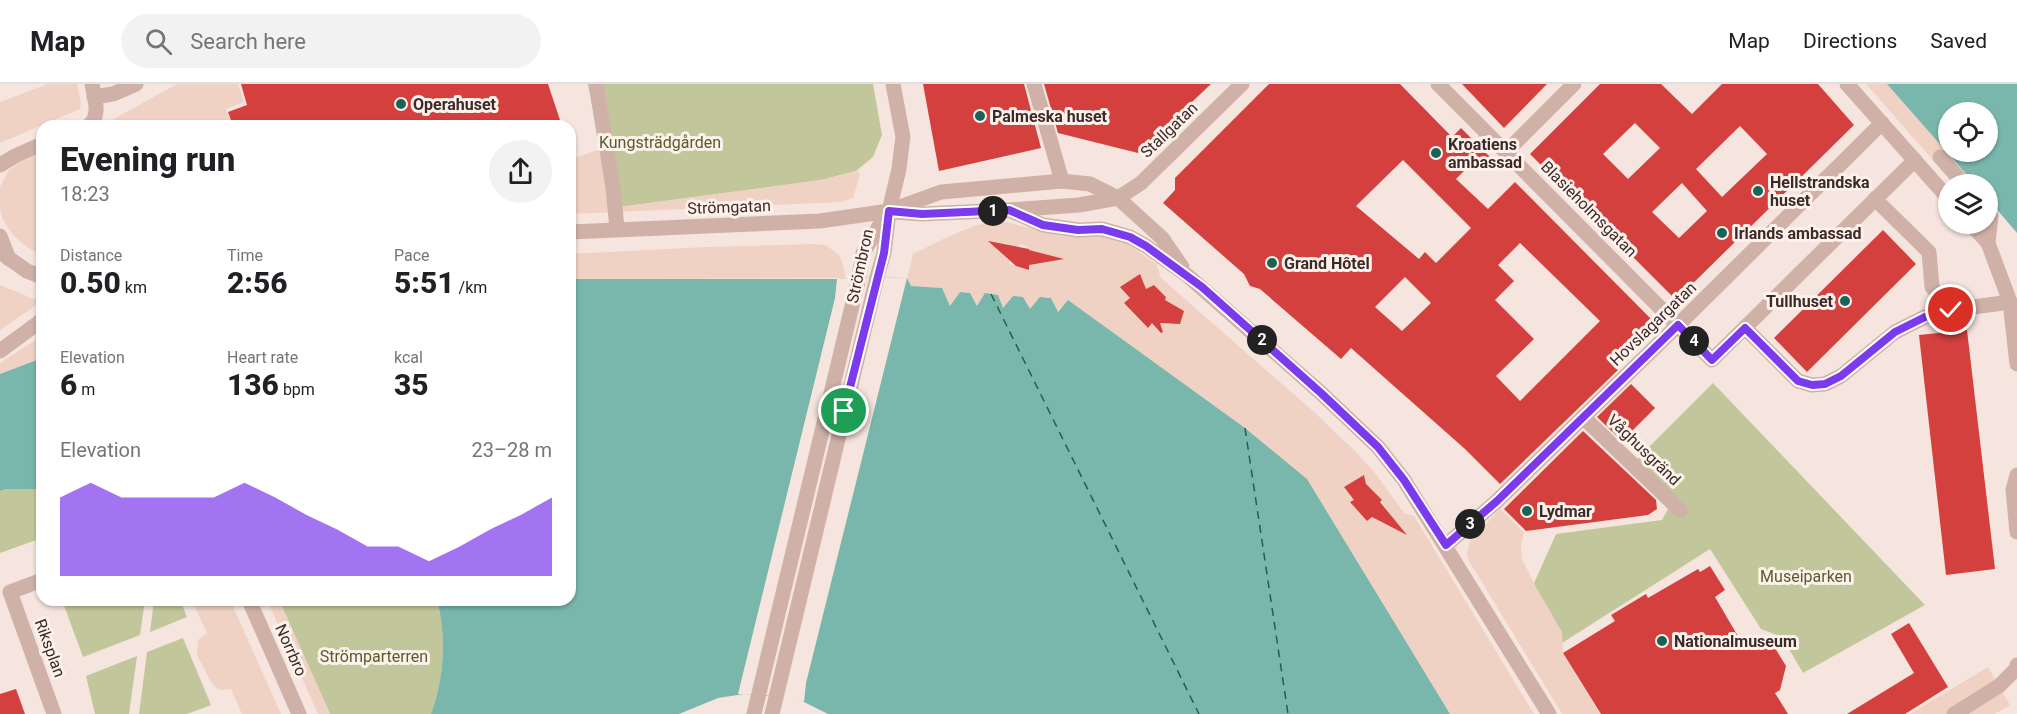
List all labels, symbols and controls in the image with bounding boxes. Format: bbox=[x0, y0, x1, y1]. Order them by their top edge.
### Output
search box bbox=[121, 14, 541, 68]
text: Map bbox=[30, 25, 85, 58]
icon: search bbox=[142, 25, 175, 58]
text: Search here bbox=[190, 29, 306, 54]
text: Map bbox=[1728, 29, 1770, 53]
text: Directions bbox=[1803, 29, 1897, 53]
text: Saved bbox=[1930, 29, 1987, 53]
place label: Operahuset bbox=[413, 95, 497, 114]
marker: Operahuset bbox=[394, 97, 408, 111]
street label: Stallgatan bbox=[1137, 98, 1201, 162]
map controls bbox=[1938, 102, 1998, 234]
button: locate bbox=[1938, 102, 1998, 162]
place label: Palmeska huset bbox=[992, 107, 1108, 126]
marker: Palmeska huset bbox=[973, 109, 987, 123]
park label: Kungsträdgården bbox=[599, 133, 721, 152]
place label: Kroatiens ambassad bbox=[1448, 135, 1522, 172]
text: Evening run bbox=[60, 140, 235, 179]
button: share bbox=[489, 140, 552, 203]
marker: Kroatiens ambassad bbox=[1429, 146, 1443, 160]
street label: Blasieholmsgatan bbox=[1537, 157, 1641, 261]
place label: Hellstrandska huset bbox=[1770, 173, 1870, 210]
button: layers bbox=[1938, 174, 1998, 234]
text: 18:23 bbox=[60, 182, 110, 206]
marker: Hellstrandska huset bbox=[1751, 184, 1765, 198]
street label: Strömgatan bbox=[687, 196, 771, 218]
pin: 1 bbox=[978, 196, 1008, 226]
text: 1 bbox=[988, 201, 998, 220]
place label: Irlands ambassad bbox=[1734, 224, 1862, 243]
marker: Irlands ambassad bbox=[1715, 226, 1729, 240]
street label: Strömbron bbox=[843, 227, 877, 305]
text: Distance bbox=[60, 246, 122, 265]
text: Time bbox=[227, 246, 263, 265]
text: Pace bbox=[394, 246, 430, 265]
place label: Grand Hôtel bbox=[1284, 254, 1370, 273]
marker: Grand Hôtel bbox=[1265, 256, 1279, 270]
text: 0.50 bbox=[60, 265, 121, 300]
text: 2:56 bbox=[227, 265, 288, 300]
text: 5:51 bbox=[394, 265, 455, 300]
text: km bbox=[121, 278, 147, 297]
text: /km bbox=[455, 278, 487, 297]
street label: Hovslagargatan bbox=[1606, 278, 1700, 370]
pin bbox=[1925, 284, 1976, 335]
place label: Tullhuset bbox=[1766, 292, 1834, 311]
icon: check bbox=[1934, 293, 1967, 326]
marker: Tullhuset bbox=[1838, 294, 1852, 308]
pin: 2 bbox=[1247, 325, 1277, 355]
pin: 4 bbox=[1679, 326, 1709, 356]
text: 2 bbox=[1257, 330, 1267, 349]
text: 4 bbox=[1689, 331, 1699, 350]
text: Elevation bbox=[60, 348, 125, 367]
text: Heart rate bbox=[227, 348, 298, 367]
text: kcal bbox=[394, 348, 423, 367]
text: 6 bbox=[60, 367, 77, 402]
text: 136 bbox=[227, 367, 279, 402]
text: 35 bbox=[394, 367, 429, 402]
text: m bbox=[77, 380, 95, 399]
text: bpm bbox=[279, 380, 315, 399]
pin bbox=[818, 385, 869, 436]
icon: arrive bbox=[827, 394, 860, 427]
street label: Våghusgränd bbox=[1604, 410, 1684, 490]
text: Elevation bbox=[60, 438, 141, 462]
text: 23–28 m bbox=[471, 438, 552, 462]
place label: Lydmar bbox=[1539, 502, 1592, 521]
marker: Lydmar bbox=[1520, 504, 1534, 518]
pin: 3 bbox=[1455, 509, 1485, 539]
text: 3 bbox=[1465, 514, 1475, 533]
park label: Museiparken bbox=[1760, 567, 1852, 586]
street label: Riksplan bbox=[31, 616, 69, 680]
street label: Norrbro bbox=[271, 621, 311, 679]
place label: Nationalmuseum bbox=[1674, 632, 1797, 651]
marker: Nationalmuseum bbox=[1655, 634, 1669, 648]
park label: Strömparterren bbox=[320, 647, 428, 666]

